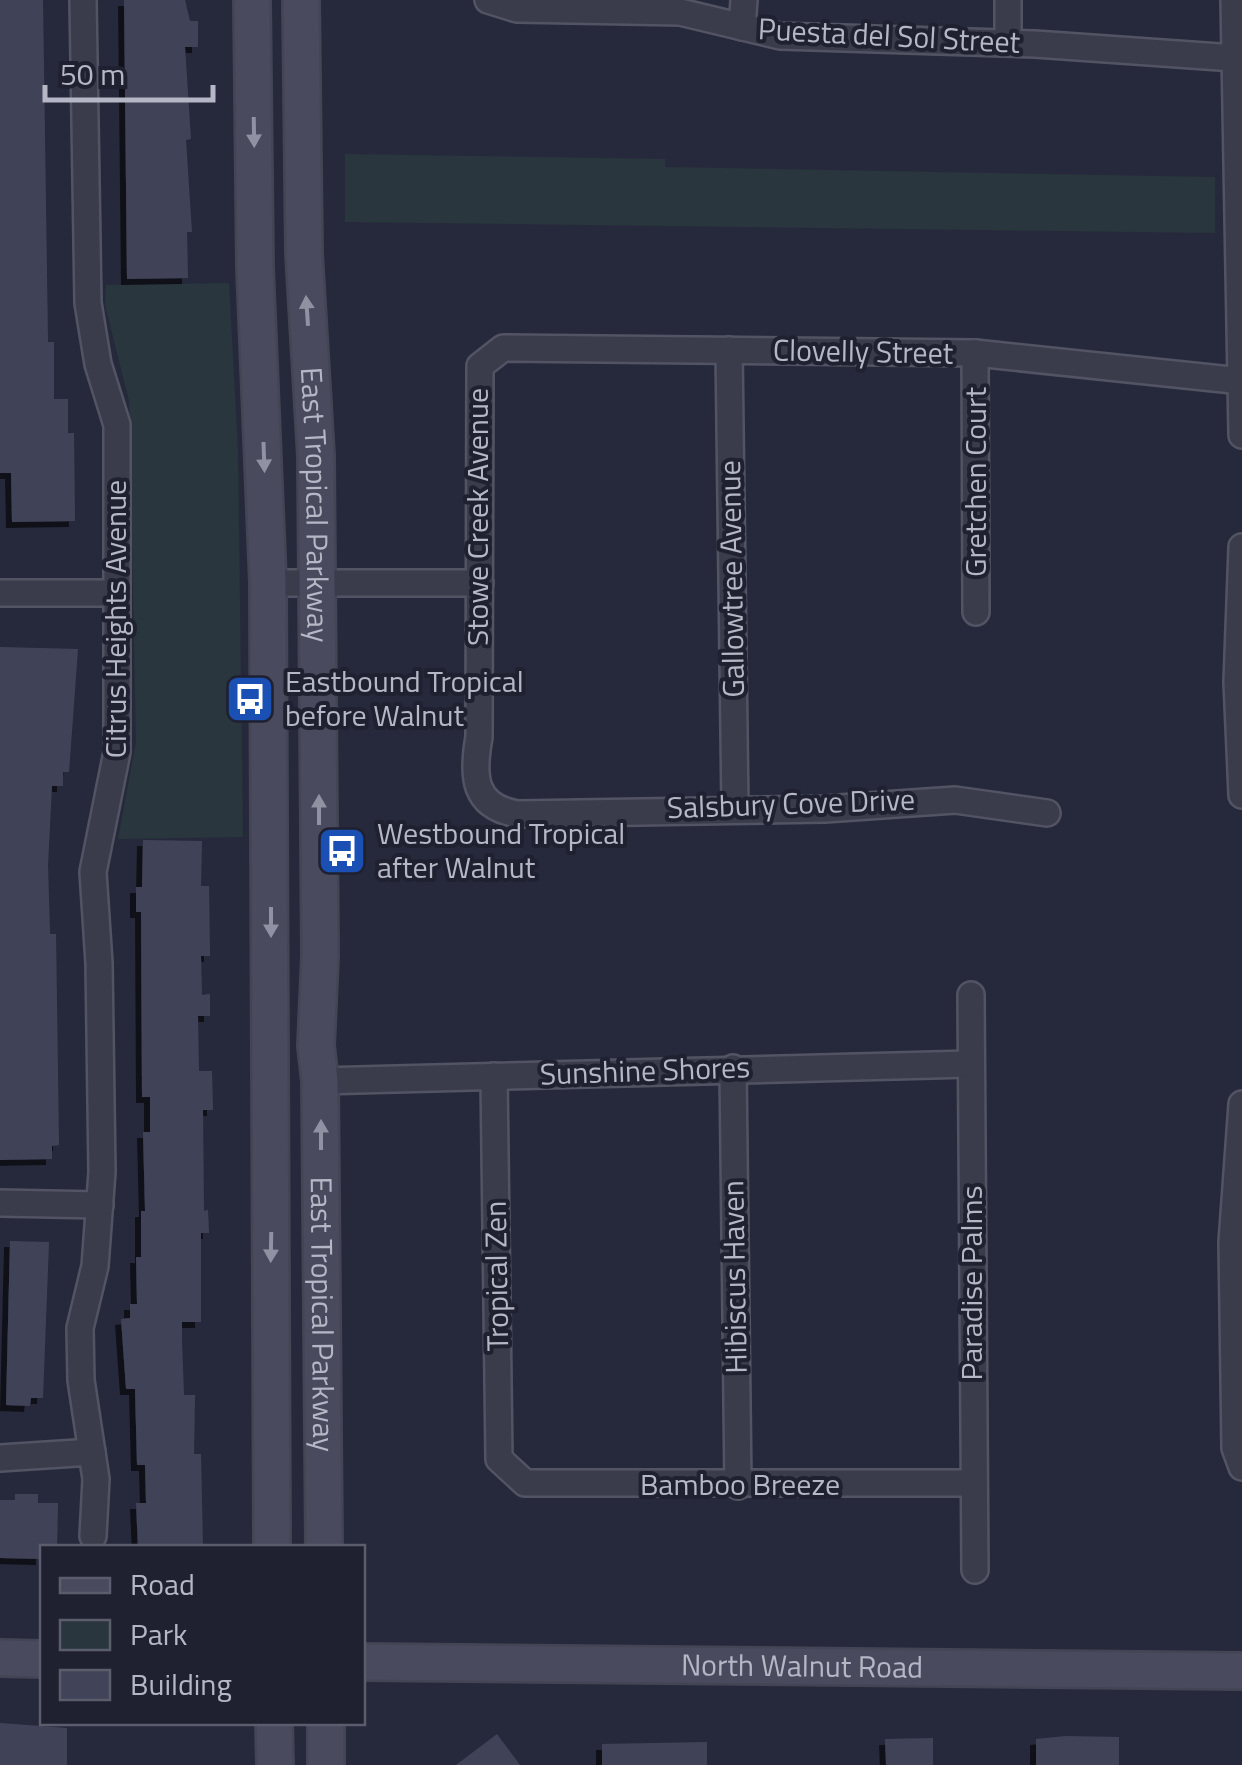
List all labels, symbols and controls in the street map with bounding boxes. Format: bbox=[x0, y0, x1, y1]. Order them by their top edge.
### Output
street label: Puesta del Sol Street bbox=[757, 5, 1022, 65]
scale bar bbox=[45, 40, 212, 102]
text: 50 m bbox=[60, 51, 125, 97]
one-way arrow bbox=[246, 117, 262, 149]
one-way arrow bbox=[299, 294, 315, 326]
street label: Clovelly Street bbox=[772, 326, 954, 376]
street label: East Tropical Parkway bbox=[289, 366, 341, 643]
street label: Gretchen Court bbox=[952, 387, 998, 577]
street label: Stowe Creek Avenue bbox=[454, 388, 500, 646]
one-way arrow bbox=[256, 442, 272, 474]
street label: Gallowtree Avenue bbox=[706, 460, 756, 698]
street label: Citrus Heights Avenue bbox=[92, 480, 138, 758]
place label: Eastbound Tropical before Walnut bbox=[285, 658, 524, 738]
bus stop icon: Eastbound Tropical before Walnut bbox=[224, 673, 276, 725]
street label: Salsbury Cove Drive bbox=[666, 776, 916, 830]
one-way arrow bbox=[311, 794, 327, 826]
place label: Westbound Tropical after Walnut bbox=[377, 810, 625, 890]
bus stop icon: Westbound Tropical after Walnut bbox=[316, 825, 368, 877]
one-way arrow bbox=[263, 907, 279, 939]
street label: Sunshine Shores bbox=[539, 1043, 751, 1097]
one-way arrow bbox=[313, 1119, 329, 1151]
street label: East Tropical Parkway bbox=[299, 1176, 347, 1452]
street label: Hibiscus Haven bbox=[709, 1180, 759, 1374]
street label: Paradise Palms bbox=[948, 1186, 994, 1380]
street label: Tropical Zen bbox=[472, 1201, 520, 1352]
one-way arrow bbox=[263, 1232, 279, 1264]
street label: Bamboo Breeze bbox=[640, 1461, 840, 1507]
legend bbox=[40, 1545, 365, 1725]
text: Road bbox=[130, 1561, 195, 1607]
text: Park bbox=[130, 1611, 187, 1657]
street label: North Walnut Road bbox=[681, 1641, 923, 1690]
text: Building bbox=[130, 1661, 232, 1707]

